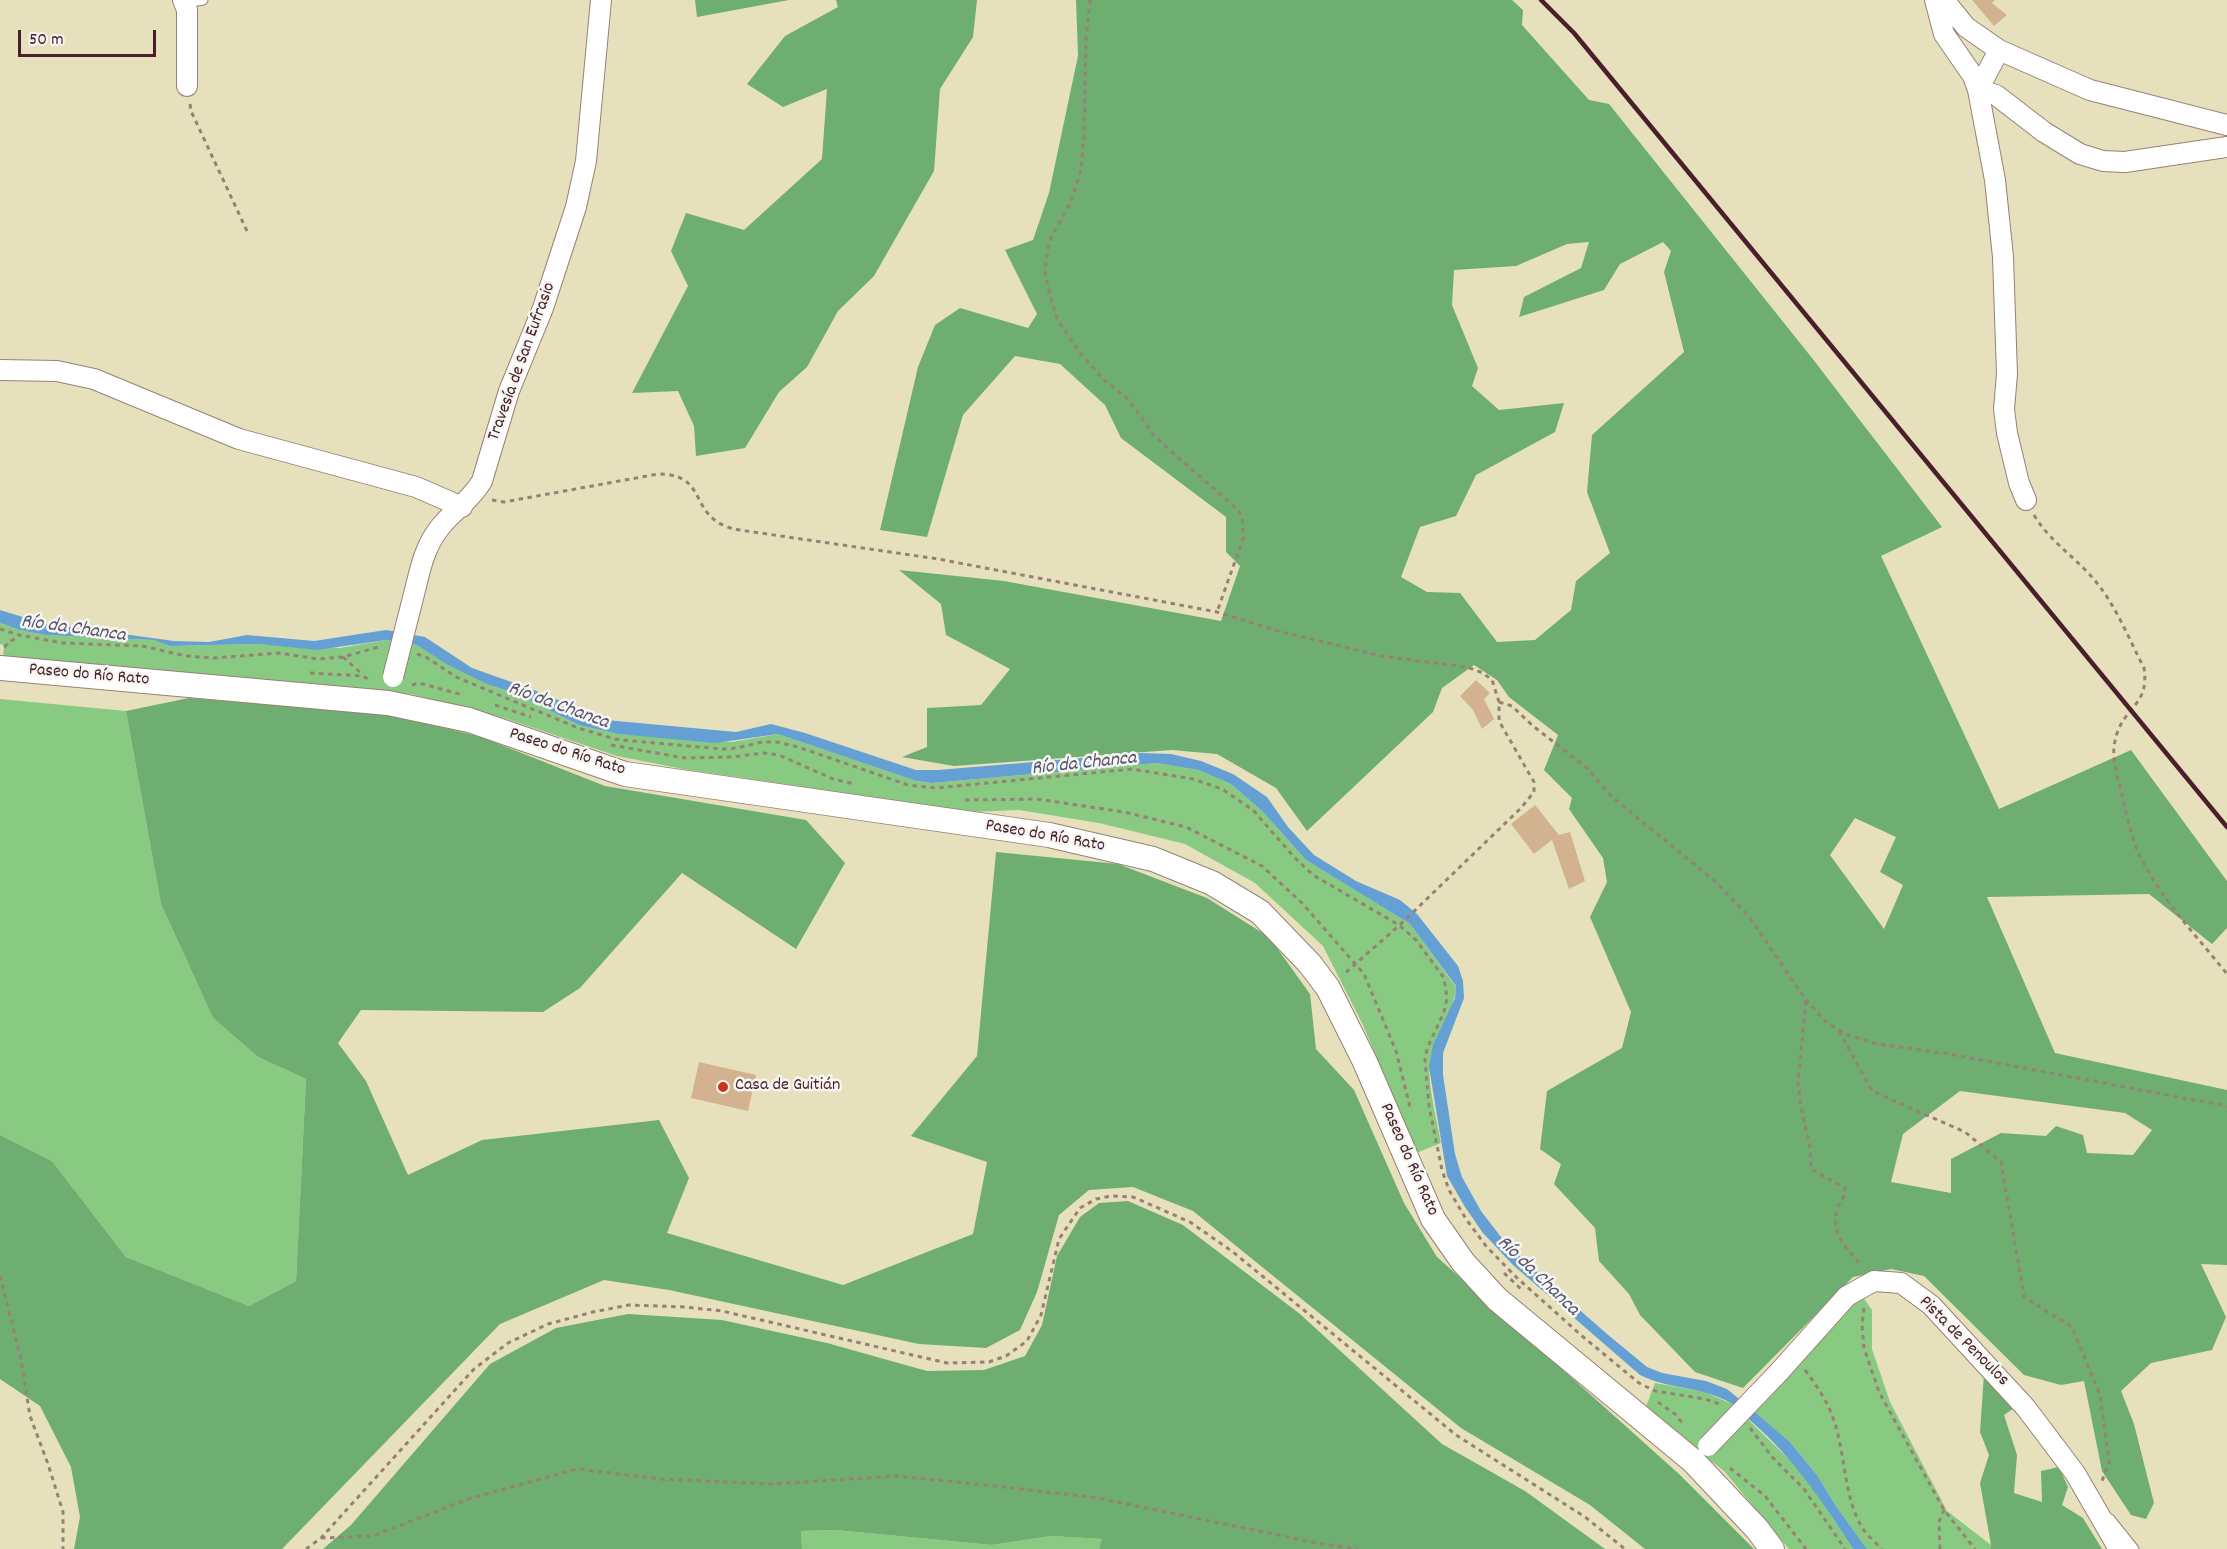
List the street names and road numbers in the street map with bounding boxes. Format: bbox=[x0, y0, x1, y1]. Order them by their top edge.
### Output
street label: Travesía de San Eufrasio bbox=[484, 280, 562, 444]
street label: Paseo do Río Rato bbox=[28, 660, 150, 692]
street label: Paseo do Río Rato bbox=[506, 724, 628, 782]
street label: Paseo do Río Rato bbox=[984, 816, 1106, 858]
street label: Paseo do Río Rato bbox=[1374, 1100, 1442, 1220]
street label: Pista de Penoulos bbox=[1913, 1292, 2013, 1392]

